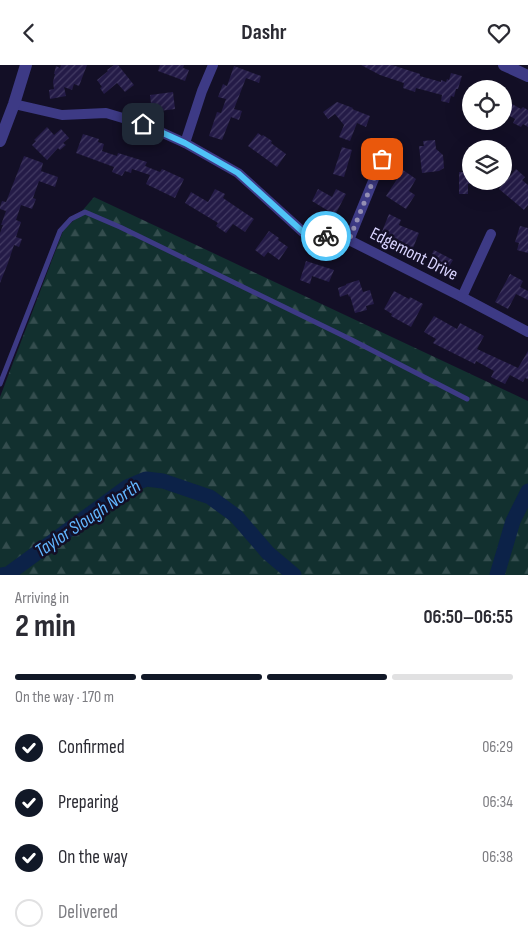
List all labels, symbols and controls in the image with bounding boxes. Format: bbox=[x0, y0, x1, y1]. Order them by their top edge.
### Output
icon: back bbox=[15, 19, 43, 47]
text: Dashr bbox=[241, 19, 287, 46]
icon: heart bbox=[485, 19, 513, 47]
map controls bbox=[462, 80, 512, 190]
button: locate bbox=[462, 80, 512, 130]
pin bbox=[122, 103, 164, 145]
icon: home bbox=[129, 110, 157, 138]
pin bbox=[361, 138, 403, 180]
button: layers bbox=[462, 140, 512, 190]
icon: bag bbox=[368, 145, 396, 173]
courier bbox=[301, 211, 351, 261]
icon: bike bbox=[312, 222, 340, 250]
street label: Edgemont Drive bbox=[367, 223, 461, 285]
water label: Taylor Slough North bbox=[31, 475, 145, 563]
text: Arriving in bbox=[15, 589, 69, 608]
text: 06:50–06:55 bbox=[423, 606, 513, 629]
text: 2 min bbox=[15, 607, 76, 646]
text: On the way · 170 m bbox=[15, 688, 114, 707]
icon: check bbox=[15, 734, 43, 762]
text: Confirmed bbox=[58, 736, 125, 759]
text: 06:29 bbox=[482, 738, 513, 757]
icon: check bbox=[15, 789, 43, 817]
text: Preparing bbox=[58, 791, 119, 814]
text: 06:34 bbox=[482, 793, 513, 812]
icon: check bbox=[15, 844, 43, 872]
text: On the way bbox=[58, 846, 128, 869]
text: 06:38 bbox=[482, 848, 513, 867]
text: Delivered bbox=[58, 901, 118, 924]

